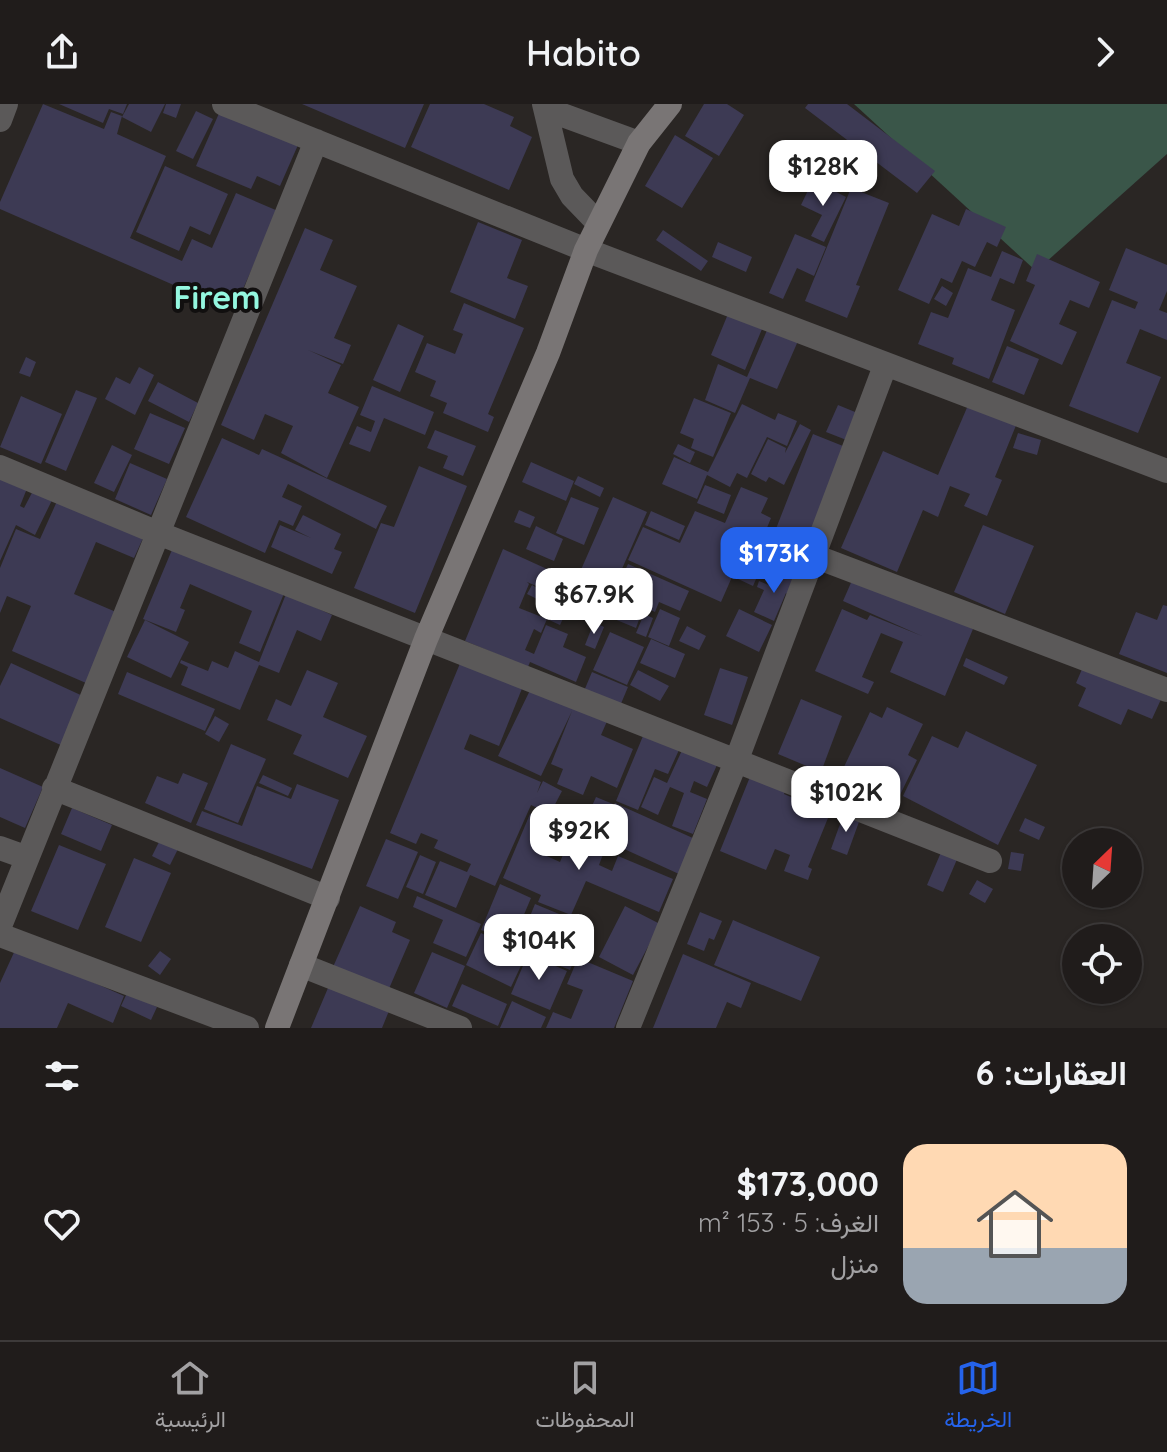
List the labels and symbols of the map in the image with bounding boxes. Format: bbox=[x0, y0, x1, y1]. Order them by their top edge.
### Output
pin: $128K bbox=[767, 140, 879, 208]
district label: Firem bbox=[173, 277, 261, 317]
pin: $173K bbox=[718, 527, 830, 595]
pin: $67.9K bbox=[529, 568, 659, 636]
pin: $102K bbox=[790, 766, 902, 834]
pin: $92K bbox=[532, 804, 626, 872]
north arrow bbox=[1062, 828, 1142, 908]
pin: $104K bbox=[483, 914, 595, 982]

